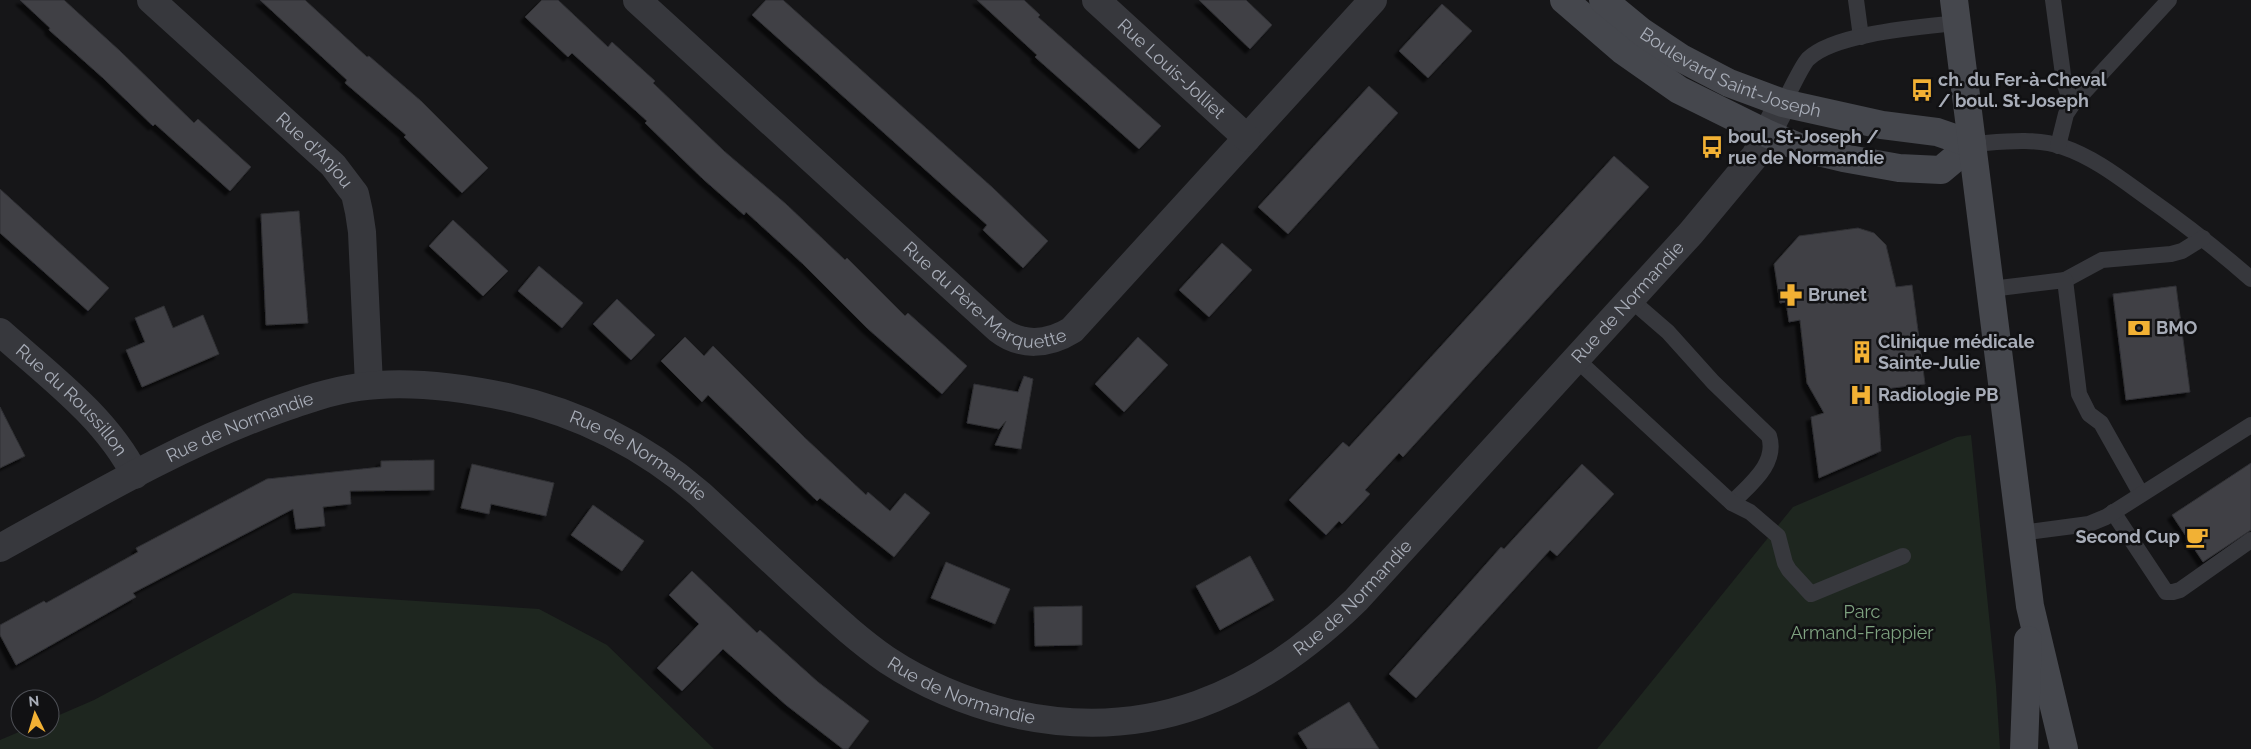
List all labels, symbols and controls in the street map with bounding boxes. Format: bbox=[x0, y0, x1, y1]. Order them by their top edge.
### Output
street label: Rue Louis-Jolliet bbox=[1114, 14, 1230, 123]
street label: Boulevard Saint-Joseph bbox=[1636, 23, 1823, 121]
place label: ch. du Fer-à-Cheval / boul. St-Joseph bbox=[1938, 69, 2107, 111]
bus stop icon: ch. du Fer-à-Cheval / boul. St-Joseph bbox=[1909, 77, 1935, 103]
street label: Rue d'Anjou bbox=[272, 108, 357, 192]
place label: boul. St-Joseph / rue de Normandie bbox=[1728, 126, 1885, 168]
bus stop icon: boul. St-Joseph / rue de Normandie bbox=[1699, 134, 1725, 160]
street label: Rue du Père-Marquette bbox=[899, 237, 1070, 352]
street label: Rue de Normandie bbox=[1567, 237, 1688, 367]
pharmacy icon: Brunet bbox=[1778, 282, 1804, 308]
place label: Brunet bbox=[1808, 284, 1867, 305]
bank icon: BMO bbox=[2126, 315, 2152, 341]
place label: BMO bbox=[2156, 317, 2198, 338]
place label: Clinique médicale Sainte-Julie bbox=[1878, 331, 2035, 373]
building icon: Clinique médicale Sainte-Julie bbox=[1849, 339, 1875, 365]
street label: Rue du Roussillon bbox=[12, 340, 132, 460]
hospital icon: Radiologie PB bbox=[1848, 382, 1874, 408]
place label: Radiologie PB bbox=[1878, 384, 1998, 405]
street label: Rue de Normandie bbox=[163, 387, 316, 466]
street label: Rue de Normandie bbox=[567, 406, 711, 505]
cafe icon: Second Cup bbox=[2184, 524, 2210, 550]
place label: Second Cup bbox=[2076, 526, 2180, 547]
street label: Rue de Normandie bbox=[1289, 535, 1416, 660]
park label: Parc Armand-Frappier bbox=[1790, 601, 1934, 643]
street label: Rue de Normandie bbox=[884, 652, 1037, 728]
north arrow bbox=[10, 689, 60, 739]
text: N bbox=[28, 693, 40, 709]

